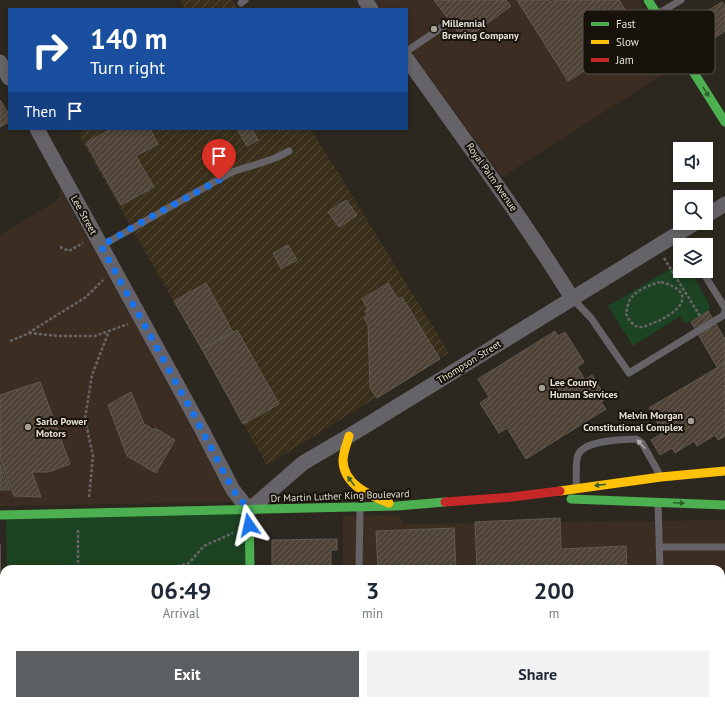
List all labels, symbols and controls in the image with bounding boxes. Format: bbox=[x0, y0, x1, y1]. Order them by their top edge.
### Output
legend bbox=[583, 10, 715, 74]
place label: Millennial Brewing Company bbox=[442, 17, 519, 42]
text: Fast bbox=[616, 17, 636, 31]
text: 140 m bbox=[90, 20, 167, 57]
icon: right bbox=[24, 24, 76, 76]
marker: Millennial Brewing Company bbox=[429, 24, 439, 34]
text: Slow bbox=[616, 35, 639, 49]
text: Jam bbox=[615, 53, 634, 67]
text: Turn right bbox=[90, 56, 165, 79]
one-way arrow bbox=[702, 87, 710, 97]
icon: arrive bbox=[64, 100, 86, 122]
text: Then bbox=[24, 102, 56, 121]
pin bbox=[202, 139, 236, 180]
street label: Royal Palm Avenue bbox=[464, 140, 520, 214]
map controls bbox=[673, 142, 713, 278]
button: sound bbox=[673, 142, 713, 182]
icon: arrive bbox=[208, 145, 230, 167]
button: search bbox=[673, 190, 713, 230]
street label: Lee Street bbox=[68, 193, 100, 237]
button: layers bbox=[673, 238, 713, 278]
street label: Thompson Street bbox=[435, 337, 504, 387]
place label: Lee County Human Services bbox=[550, 376, 618, 401]
marker: Lee County Human Services bbox=[537, 383, 547, 393]
place label: Melvin Morgan Constitutional Complex bbox=[583, 409, 684, 434]
place label: Sarlo Power Motors bbox=[36, 415, 87, 440]
marker: Melvin Morgan Constitutional Complex bbox=[686, 416, 696, 426]
marker: Sarlo Power Motors bbox=[23, 422, 33, 432]
one-way arrow bbox=[636, 439, 645, 449]
one-way arrow bbox=[347, 475, 356, 486]
one-way arrow bbox=[593, 482, 606, 488]
street label: Dr Martin Luther King Boulevard bbox=[270, 487, 410, 505]
one-way arrow bbox=[673, 500, 686, 506]
position arrow bbox=[228, 504, 270, 546]
text: 06:49 bbox=[151, 575, 211, 606]
text: 3 bbox=[366, 575, 379, 606]
text: 200 bbox=[534, 575, 574, 606]
text: Arrival bbox=[163, 605, 199, 622]
text: min bbox=[362, 605, 383, 622]
text: m bbox=[549, 605, 559, 622]
button: Exit bbox=[16, 651, 359, 697]
button: Share bbox=[367, 651, 709, 697]

